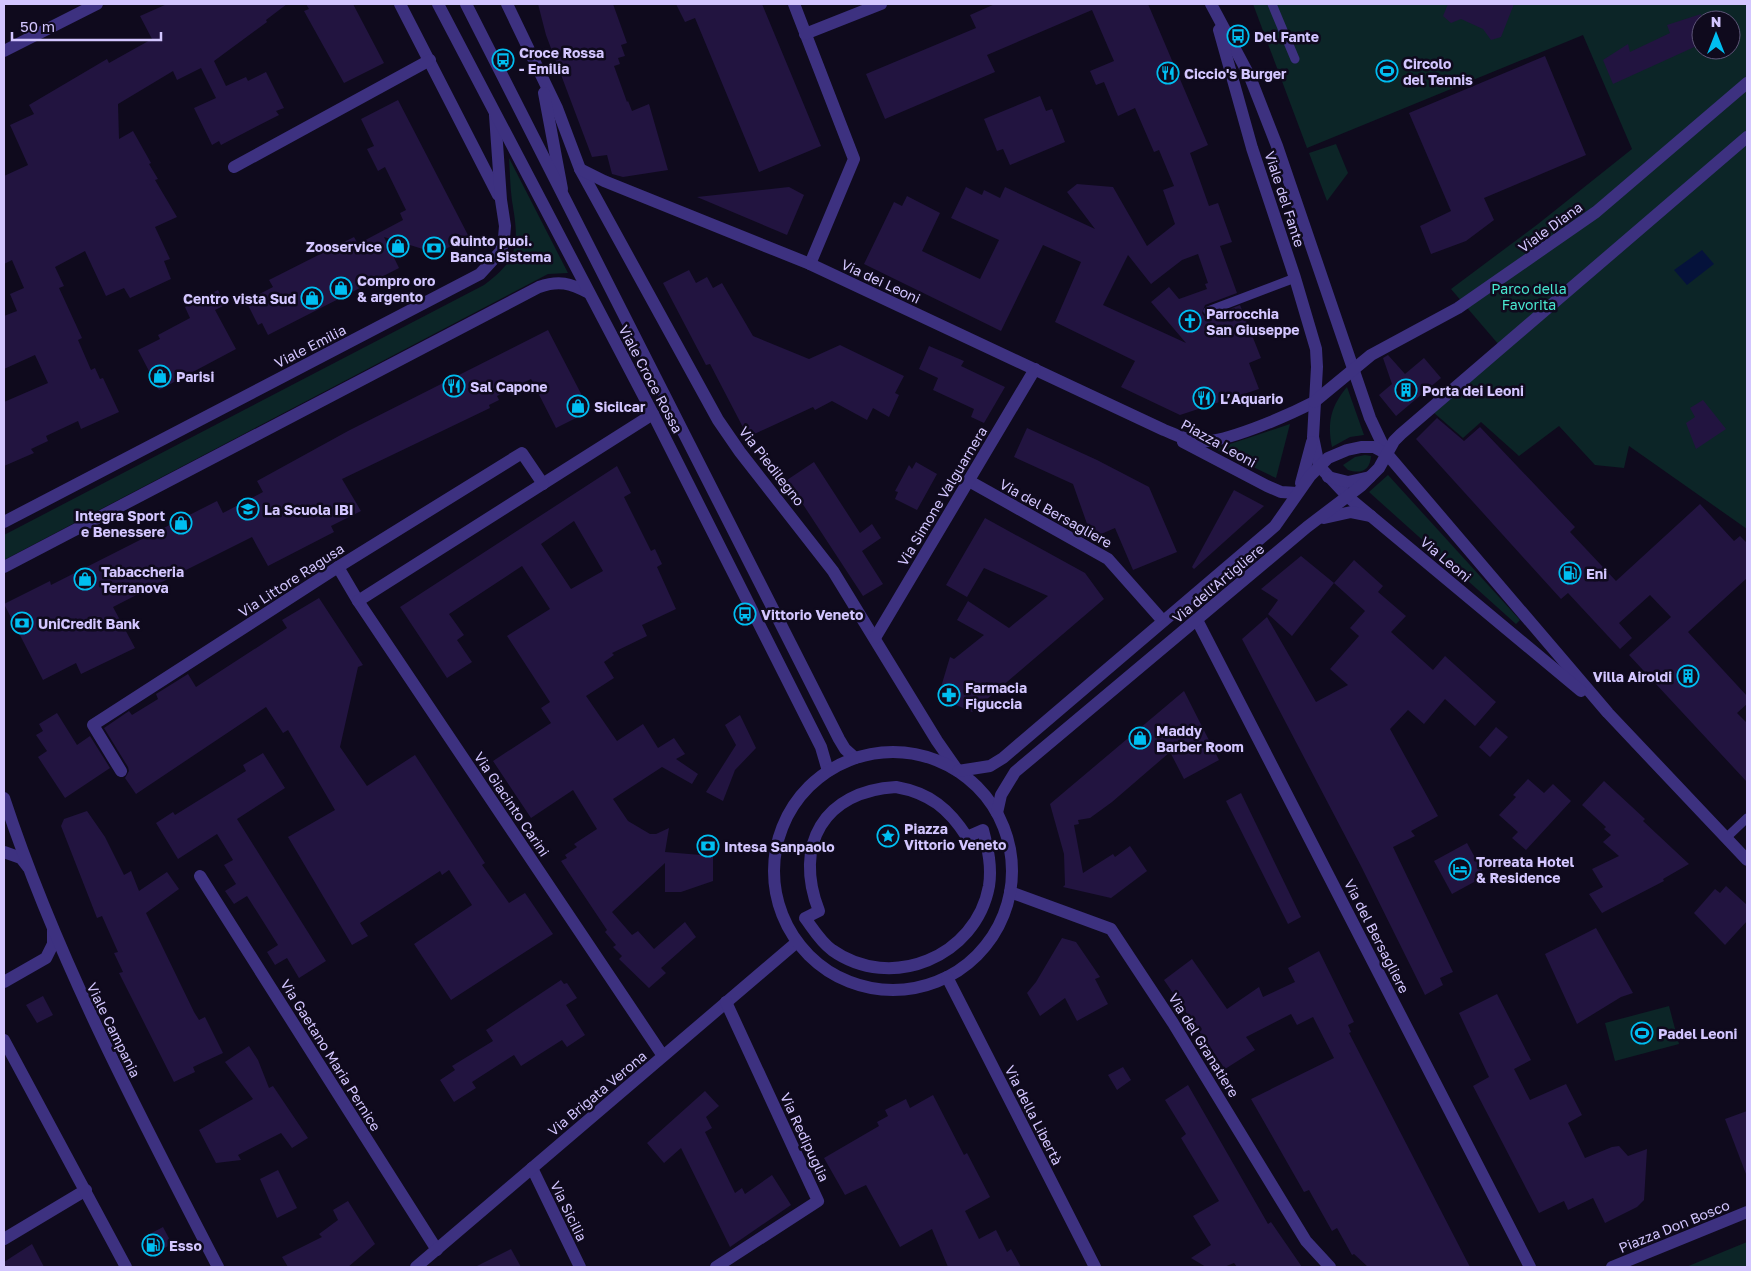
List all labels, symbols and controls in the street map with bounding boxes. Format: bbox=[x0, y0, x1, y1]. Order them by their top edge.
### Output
scale bar bbox=[12, 10, 161, 42]
north arrow bbox=[1691, 10, 1741, 60]
text: N bbox=[1711, 13, 1721, 30]
text: 50 m bbox=[20, 17, 55, 35]
bus stop icon: Del Fante bbox=[1226, 24, 1250, 48]
place label: Del Fante bbox=[1254, 28, 1319, 45]
place label: Croce Rossa - Emilia bbox=[519, 44, 604, 77]
bus stop icon: Croce Rossa - Emilia bbox=[491, 48, 515, 72]
place label: Circolo del Tennis bbox=[1403, 55, 1473, 88]
sports icon: Circolo del Tennis bbox=[1375, 59, 1399, 83]
restaurant icon: Ciccio's Burger bbox=[1156, 61, 1180, 85]
place label: Ciccio's Burger bbox=[1184, 65, 1287, 82]
street label: Viale del Fante bbox=[1261, 149, 1309, 249]
street label: Viale Diana bbox=[1515, 198, 1585, 256]
place label: Quinto puoi. Banca Sistema bbox=[450, 232, 551, 265]
shop icon: Zooservice bbox=[386, 234, 410, 258]
bank icon: Quinto puoi. Banca Sistema bbox=[422, 236, 446, 260]
place label: Zooservice bbox=[306, 238, 382, 255]
street label: Via dei Leoni bbox=[839, 255, 923, 307]
place label: Compro oro & argento bbox=[357, 272, 435, 305]
shop icon: Compro oro & argento bbox=[329, 276, 353, 300]
park label: Parco della Favorita bbox=[1491, 280, 1567, 313]
shop icon: Centro vista Sud bbox=[300, 286, 324, 310]
place label: Centro vista Sud bbox=[183, 290, 296, 307]
place label: Parrocchia San Giuseppe bbox=[1206, 305, 1300, 338]
church icon: Parrocchia San Giuseppe bbox=[1178, 309, 1202, 333]
street label: Viale Emilia bbox=[271, 321, 349, 371]
street label: Viale Croce Rossa bbox=[615, 322, 687, 436]
shop icon: Parisi bbox=[148, 364, 172, 388]
place label: Parisi bbox=[176, 368, 214, 385]
restaurant icon: Sal Capone bbox=[442, 374, 466, 398]
place label: Sal Capone bbox=[470, 378, 548, 395]
building icon: Porta dei Leoni bbox=[1394, 378, 1418, 402]
place label: Porta dei Leoni bbox=[1422, 382, 1524, 399]
restaurant icon: L’Aquario bbox=[1192, 386, 1216, 410]
place label: L’Aquario bbox=[1220, 390, 1283, 407]
shop icon: Sicilcar bbox=[566, 394, 590, 418]
place label: Sicilcar bbox=[594, 398, 646, 415]
street label: Piazza Leoni bbox=[1178, 415, 1260, 471]
street label: Via Piedilegno bbox=[736, 423, 808, 509]
street label: Via Simone Valguarnera bbox=[894, 423, 990, 569]
street label: Via del Bersagliere bbox=[997, 475, 1115, 551]
school or university icon: La Scuola IBI bbox=[236, 497, 260, 521]
place label: La Scuola IBI bbox=[264, 501, 354, 518]
place label: Integra Sport e Benessere bbox=[75, 507, 165, 540]
shop icon: Integra Sport e Benessere bbox=[169, 511, 193, 535]
street label: Via Leoni bbox=[1417, 533, 1475, 585]
street label: Via Littore Ragusa bbox=[235, 540, 347, 620]
street label: Via dell'Artigliere bbox=[1169, 540, 1267, 626]
fuel station icon: Eni bbox=[1558, 561, 1582, 585]
place label: Tabaccheria Terranova bbox=[101, 563, 184, 596]
place label: Eni bbox=[1586, 565, 1607, 582]
shop icon: Tabaccheria Terranova bbox=[73, 567, 97, 591]
bus stop icon: Vittorio Veneto bbox=[733, 602, 757, 626]
place label: Vittorio Veneto bbox=[761, 606, 863, 623]
bank icon: UniCredit Bank bbox=[10, 611, 34, 635]
place label: UniCredit Bank bbox=[38, 615, 140, 632]
building icon: Villa Airoldi bbox=[1676, 664, 1700, 688]
place label: Villa Airoldi bbox=[1593, 668, 1672, 685]
place label: Farmacia Figuccia bbox=[965, 679, 1027, 712]
pharmacy icon: Farmacia Figuccia bbox=[937, 683, 961, 707]
place label: Maddy Barber Room bbox=[1156, 722, 1244, 755]
shop icon: Maddy Barber Room bbox=[1128, 726, 1152, 750]
street label: Via Giacinto Carini bbox=[471, 748, 553, 860]
place label: Piazza Vittorio Veneto bbox=[904, 820, 1006, 853]
place icon: Piazza Vittorio Veneto bbox=[876, 824, 900, 848]
bank icon: Intesa Sanpaolo bbox=[696, 834, 720, 858]
place label: Intesa Sanpaolo bbox=[724, 838, 835, 855]
place label: Torreata Hotel & Residence bbox=[1476, 853, 1575, 886]
hotel icon: Torreata Hotel & Residence bbox=[1448, 857, 1472, 881]
street label: Via del Bersagliere bbox=[1341, 876, 1413, 996]
street label: Via Gaetano Maria Pernice bbox=[277, 976, 385, 1134]
street label: Viale Campania bbox=[84, 980, 144, 1080]
street label: Via del Granatiere bbox=[1165, 990, 1243, 1100]
sports icon: Padel Leoni bbox=[1630, 1021, 1654, 1045]
place label: Padel Leoni bbox=[1658, 1025, 1737, 1042]
street label: Via Brigata Verona bbox=[544, 1047, 650, 1139]
street label: Via della Libertà bbox=[1002, 1062, 1066, 1168]
street label: Via Redipuglia bbox=[777, 1090, 833, 1184]
street label: Via Sicilia bbox=[547, 1178, 591, 1244]
street label: Piazza Don Bosco bbox=[1616, 1196, 1732, 1256]
fuel station icon: Esso bbox=[141, 1233, 165, 1257]
place label: Esso bbox=[169, 1237, 202, 1254]

